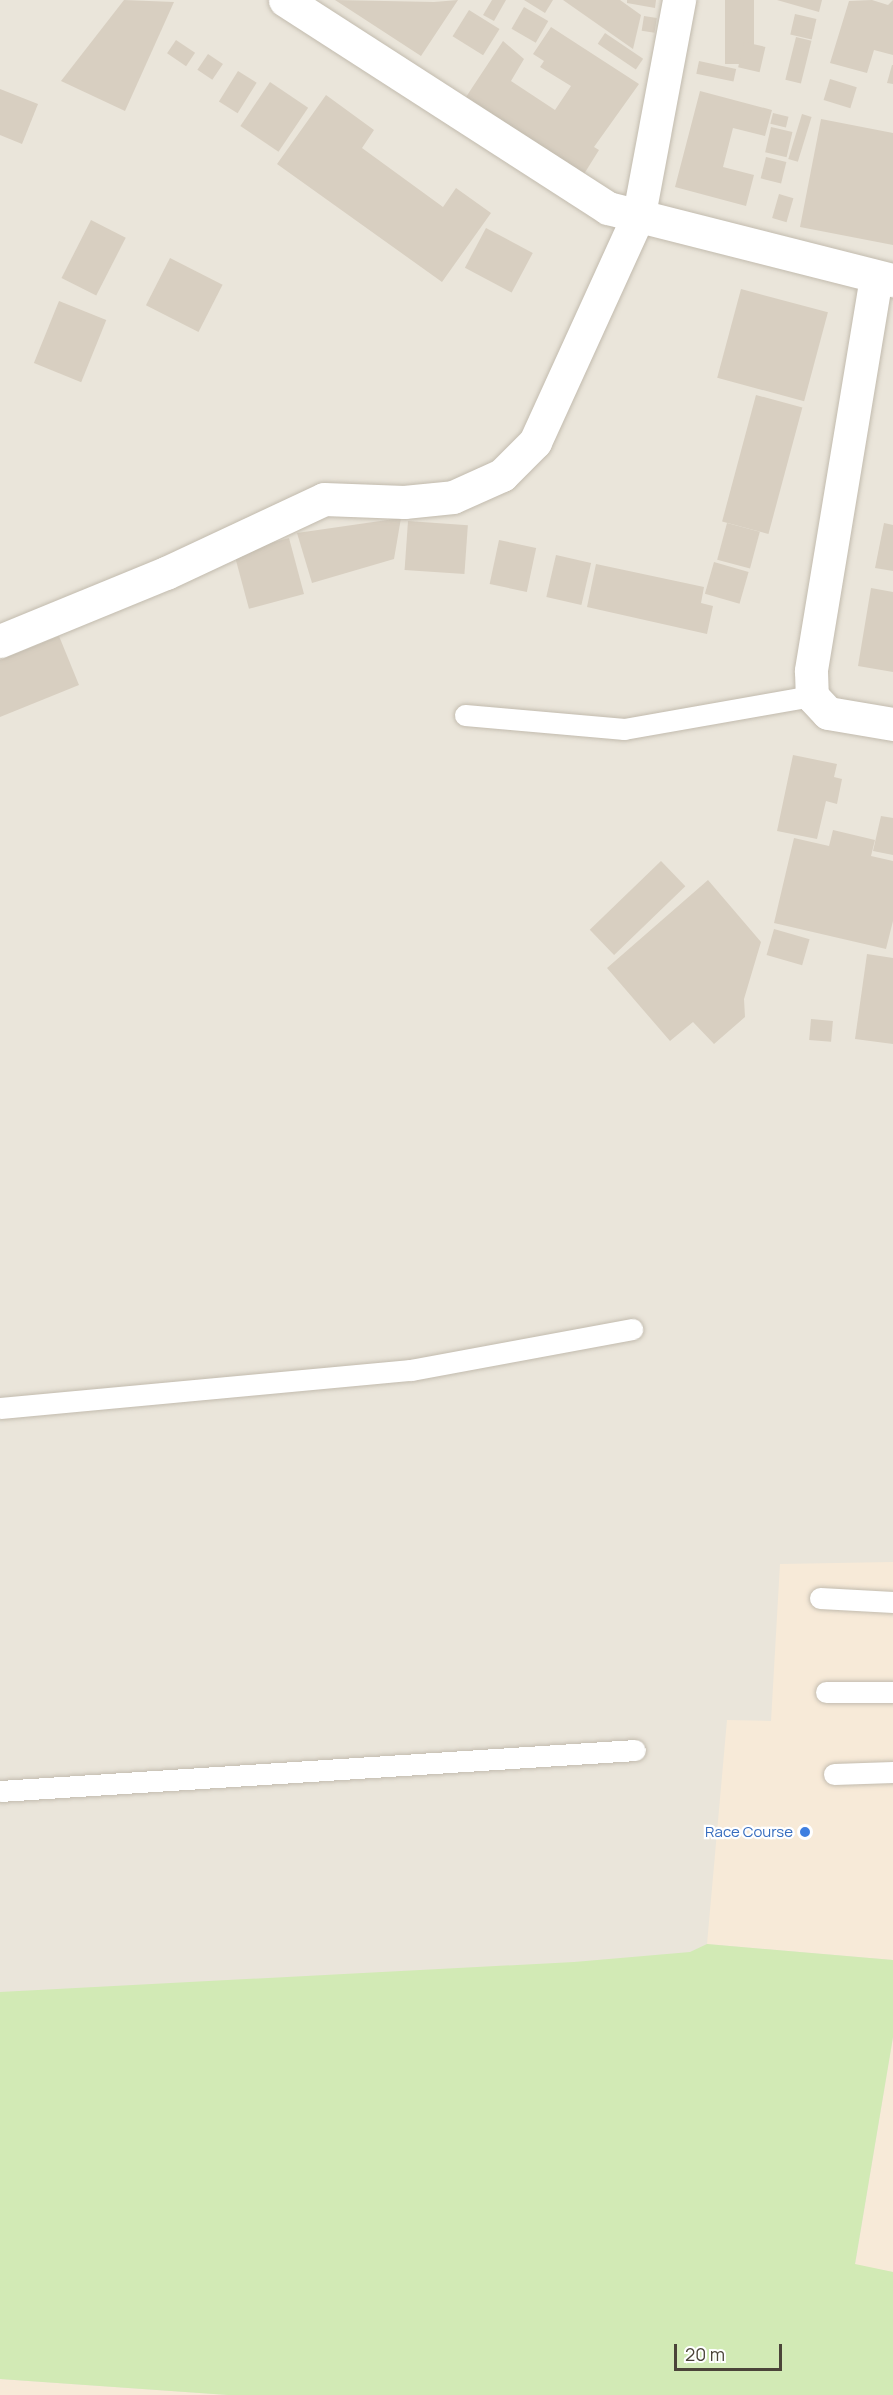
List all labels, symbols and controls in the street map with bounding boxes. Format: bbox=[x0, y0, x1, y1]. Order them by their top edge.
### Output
place label: Race Course bbox=[705, 1823, 793, 1841]
marker: Race Course bbox=[798, 1825, 812, 1839]
scale bar bbox=[677, 2332, 785, 2370]
text: 20 m bbox=[685, 2342, 725, 2366]

